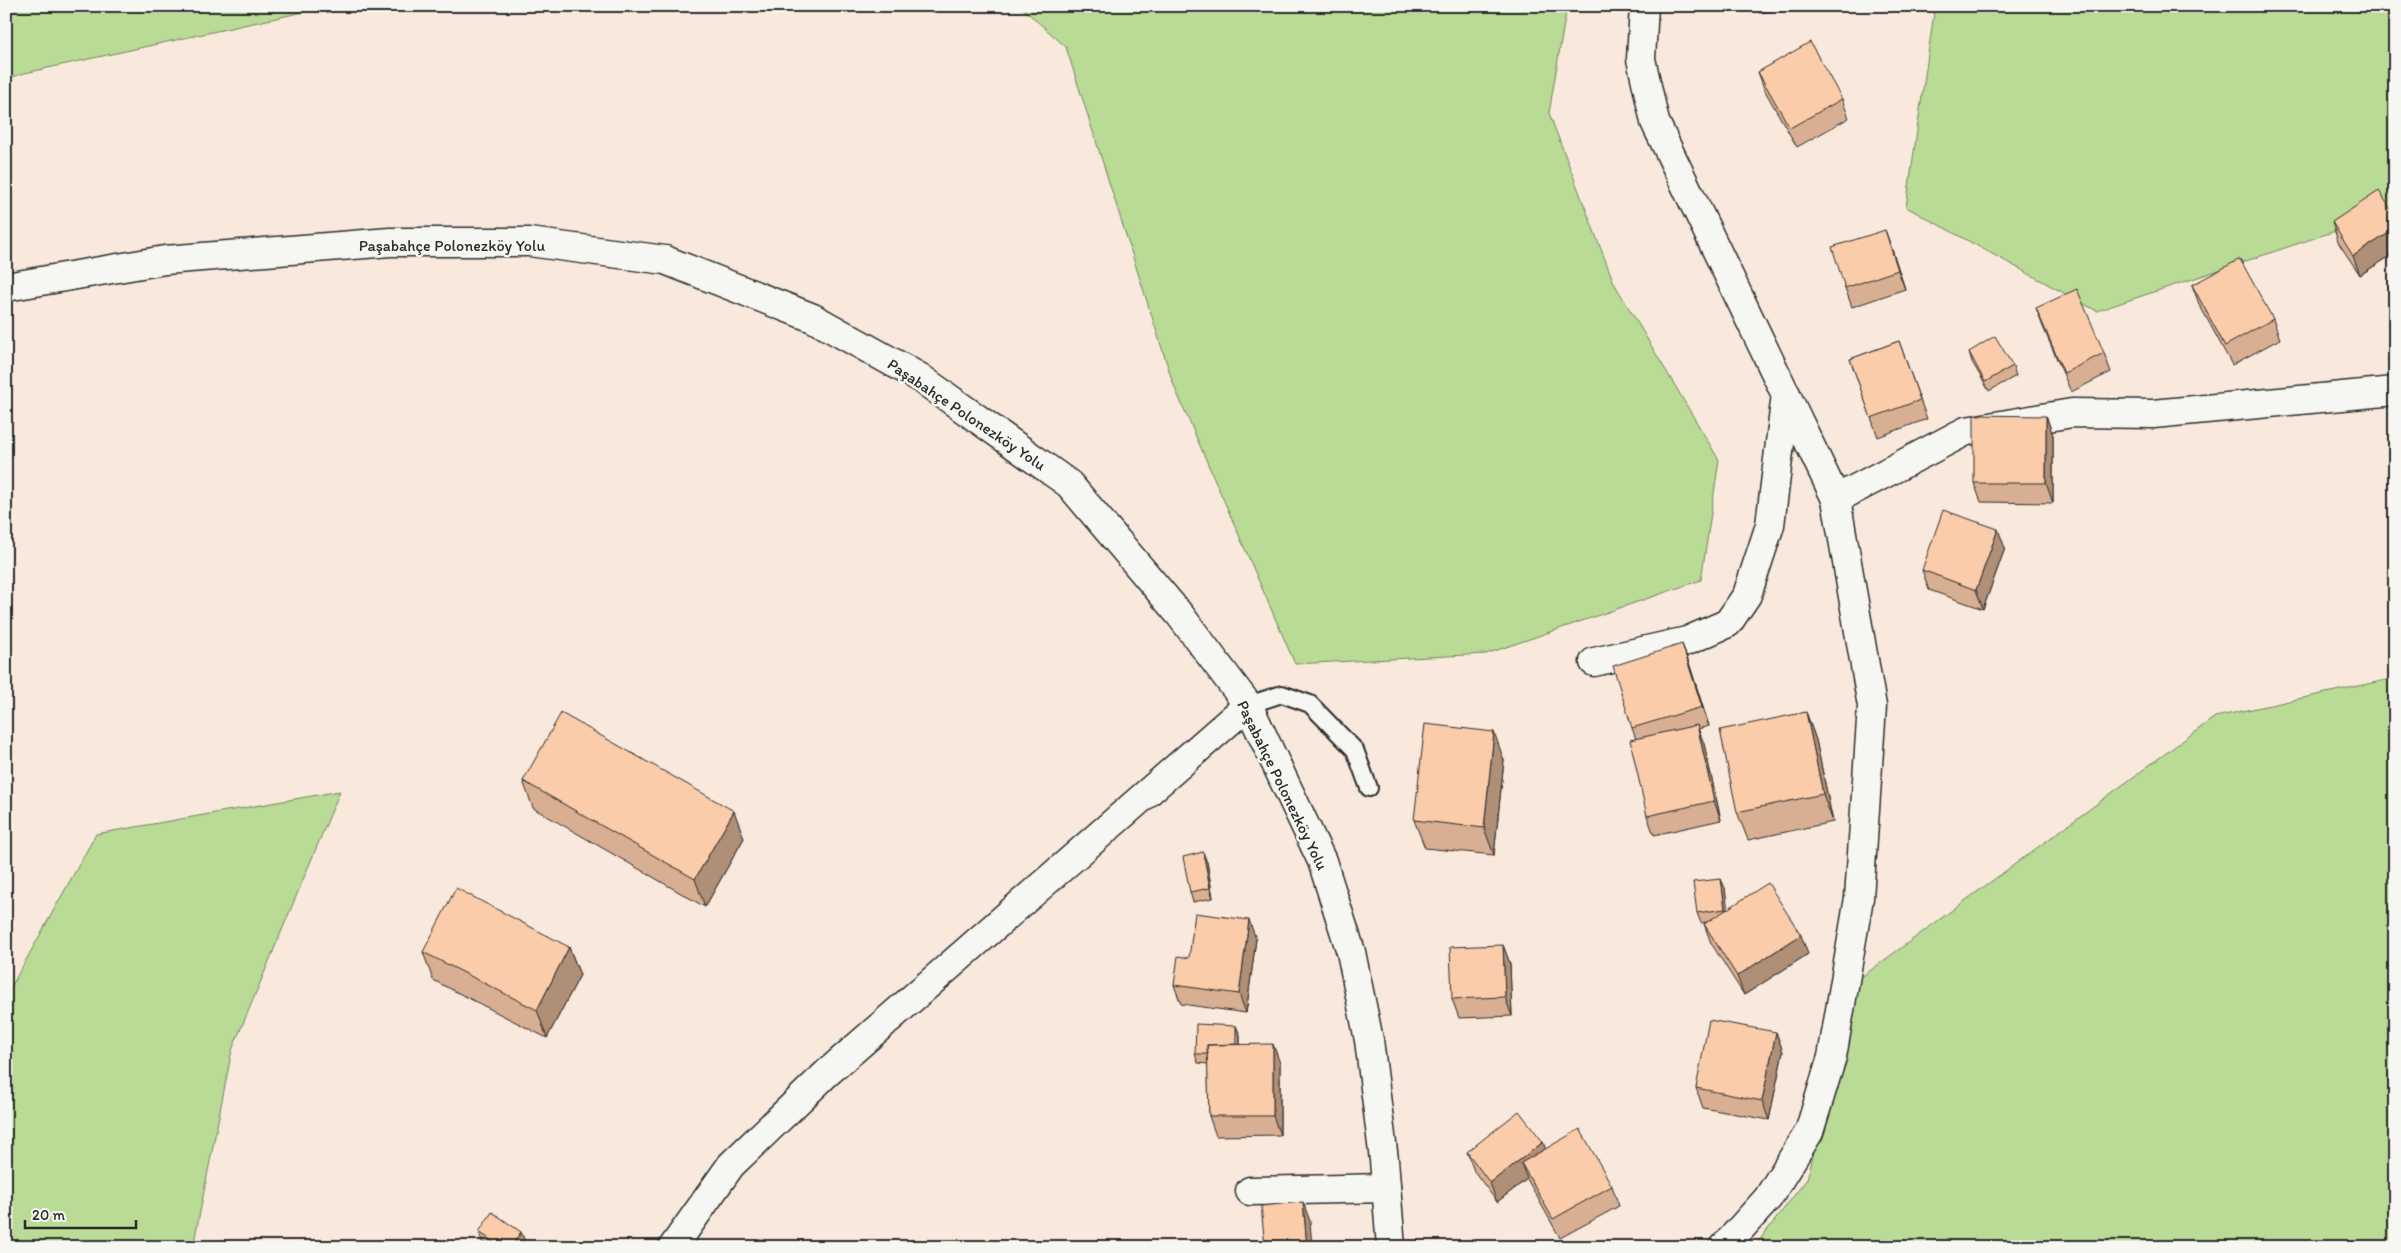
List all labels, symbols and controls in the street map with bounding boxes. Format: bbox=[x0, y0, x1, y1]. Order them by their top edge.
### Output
street label: Paşabahçe Polonezköy Yolu bbox=[359, 236, 545, 255]
street label: Paşabahçe Polonezköy Yolu bbox=[884, 354, 1050, 475]
street label: Paşabahçe Polonezköy Yolu bbox=[1233, 697, 1332, 873]
scale bar bbox=[25, 1198, 136, 1230]
text: 20 m bbox=[32, 1206, 66, 1224]

